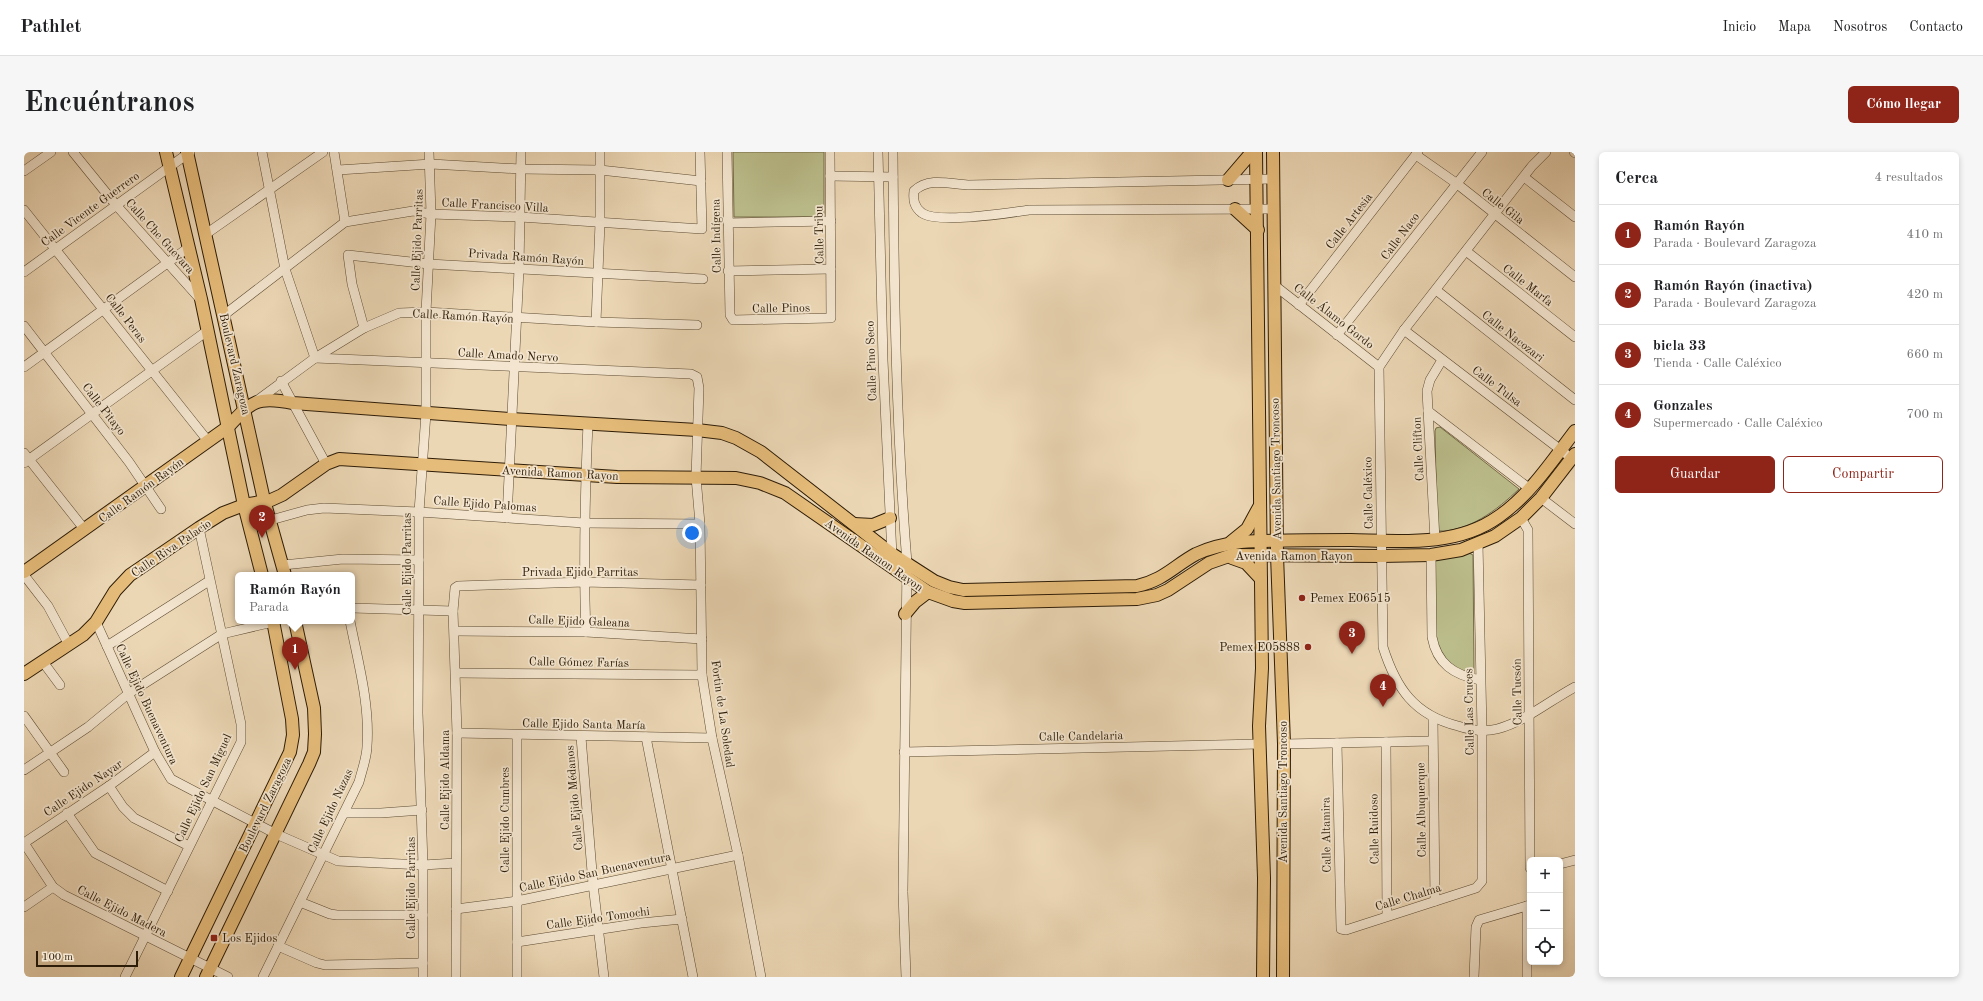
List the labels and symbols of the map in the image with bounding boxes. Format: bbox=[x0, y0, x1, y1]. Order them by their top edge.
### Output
street label: Calle Vicente Guerrero bbox=[39, 170, 142, 249]
street label: Calle Gila bbox=[1479, 187, 1526, 227]
street label: Calle Ejido Parritas bbox=[410, 189, 426, 291]
street label: Calle Artesia bbox=[1324, 191, 1375, 252]
street label: Calle Che Guevara bbox=[123, 197, 196, 276]
street label: Calle Francisco Villa bbox=[441, 197, 549, 215]
street label: Calle Indígena bbox=[710, 199, 724, 273]
street label: Calle Tribu bbox=[813, 205, 827, 264]
street label: Calle Naco bbox=[1379, 211, 1422, 262]
street label: Privada Ramón Rayón bbox=[468, 248, 585, 268]
street label: Calle Marfa bbox=[1500, 263, 1555, 309]
street label: Calle Álamo Gordo bbox=[1291, 279, 1378, 352]
street label: Calle Peras bbox=[102, 292, 148, 345]
street label: Calle Pinos bbox=[752, 302, 810, 316]
street label: Calle Ramón Rayón bbox=[412, 308, 515, 326]
street label: Calle Nacozari bbox=[1479, 309, 1546, 365]
street label: Boulevard Zaragoza bbox=[216, 312, 252, 416]
street label: Calle Pino Seco bbox=[865, 320, 879, 401]
street label: Calle Amado Nervo bbox=[457, 347, 559, 365]
street label: Calle Tulsa bbox=[1469, 364, 1523, 409]
street label: Calle Pitayo bbox=[79, 381, 127, 438]
street label: Avenida Santiago Troncoso bbox=[1270, 398, 1284, 540]
street label: Calle Clifton bbox=[1411, 416, 1427, 481]
street label: Calle Ramón Rayón bbox=[97, 456, 187, 526]
street label: Calle Caléxico bbox=[1362, 456, 1376, 529]
street label: Avenida Ramon Rayon bbox=[501, 465, 619, 483]
street label: Calle Ejido Palomas bbox=[433, 495, 537, 515]
pin: 2 bbox=[249, 505, 275, 538]
street label: Calle Ejido Parritas bbox=[402, 513, 414, 615]
street label: Avenida Ramon Rayon bbox=[822, 517, 925, 595]
street label: Calle Riva Palacio bbox=[129, 518, 214, 580]
your location bbox=[682, 523, 702, 543]
street label: Avenida Ramon Rayon bbox=[1235, 551, 1353, 563]
street label: Privada Ejido Parritas bbox=[522, 567, 638, 579]
place label: Pemex E06515 bbox=[1310, 592, 1391, 605]
marker: Pemex E06515 bbox=[1297, 593, 1307, 603]
street label: Calle Ejido Galeana bbox=[528, 614, 630, 630]
pin: 3 bbox=[1339, 621, 1365, 654]
pin: 1 bbox=[282, 637, 308, 670]
place label: Pemex E05888 bbox=[1219, 641, 1300, 654]
street label: Calle Ejido Buenaventura bbox=[113, 642, 179, 767]
marker: Pemex E05888 bbox=[1303, 642, 1313, 652]
street label: Calle Gómez Farías bbox=[529, 656, 629, 670]
street label: Calle Tucsón bbox=[1511, 658, 1525, 726]
street label: Fortin de La Soledad bbox=[709, 660, 736, 769]
street label: Calle Las Cruces bbox=[1463, 668, 1477, 756]
pin: 4 bbox=[1370, 674, 1396, 707]
street label: Calle Ejido Santa María bbox=[522, 718, 646, 732]
street label: Avenida Santiago Troncoso bbox=[1278, 721, 1290, 863]
street label: Calle Ejido Aldama bbox=[440, 730, 452, 830]
street label: Calle Candelaria bbox=[1039, 730, 1124, 744]
street label: Calle Ejido San Miguel bbox=[173, 732, 234, 845]
street label: Calle Ejido Médanos bbox=[564, 745, 586, 851]
street label: Boulevard Zaragoza bbox=[238, 756, 294, 855]
street label: Calle Ejido Nayar bbox=[42, 758, 125, 820]
street label: Calle Albuquerque bbox=[1415, 762, 1429, 858]
street label: Calle Ejido Nazas bbox=[306, 767, 356, 856]
street label: Calle Ejido Cumbres bbox=[500, 767, 512, 873]
street label: Calle Ruidoso bbox=[1368, 793, 1382, 865]
street label: Calle Altamira bbox=[1320, 797, 1334, 873]
street label: Calle Ejido Parritas bbox=[406, 837, 418, 939]
street label: Calle Ejido San Buenaventura bbox=[518, 851, 672, 895]
street label: Calle Chalma bbox=[1374, 882, 1443, 914]
street label: Calle Ejido Madera bbox=[75, 884, 168, 940]
street label: Calle Ejido Tomochi bbox=[546, 906, 651, 932]
marker: Los Ejidos bbox=[209, 933, 219, 943]
place label: Los Ejidos bbox=[222, 933, 277, 945]
scale bar bbox=[36, 949, 138, 968]

